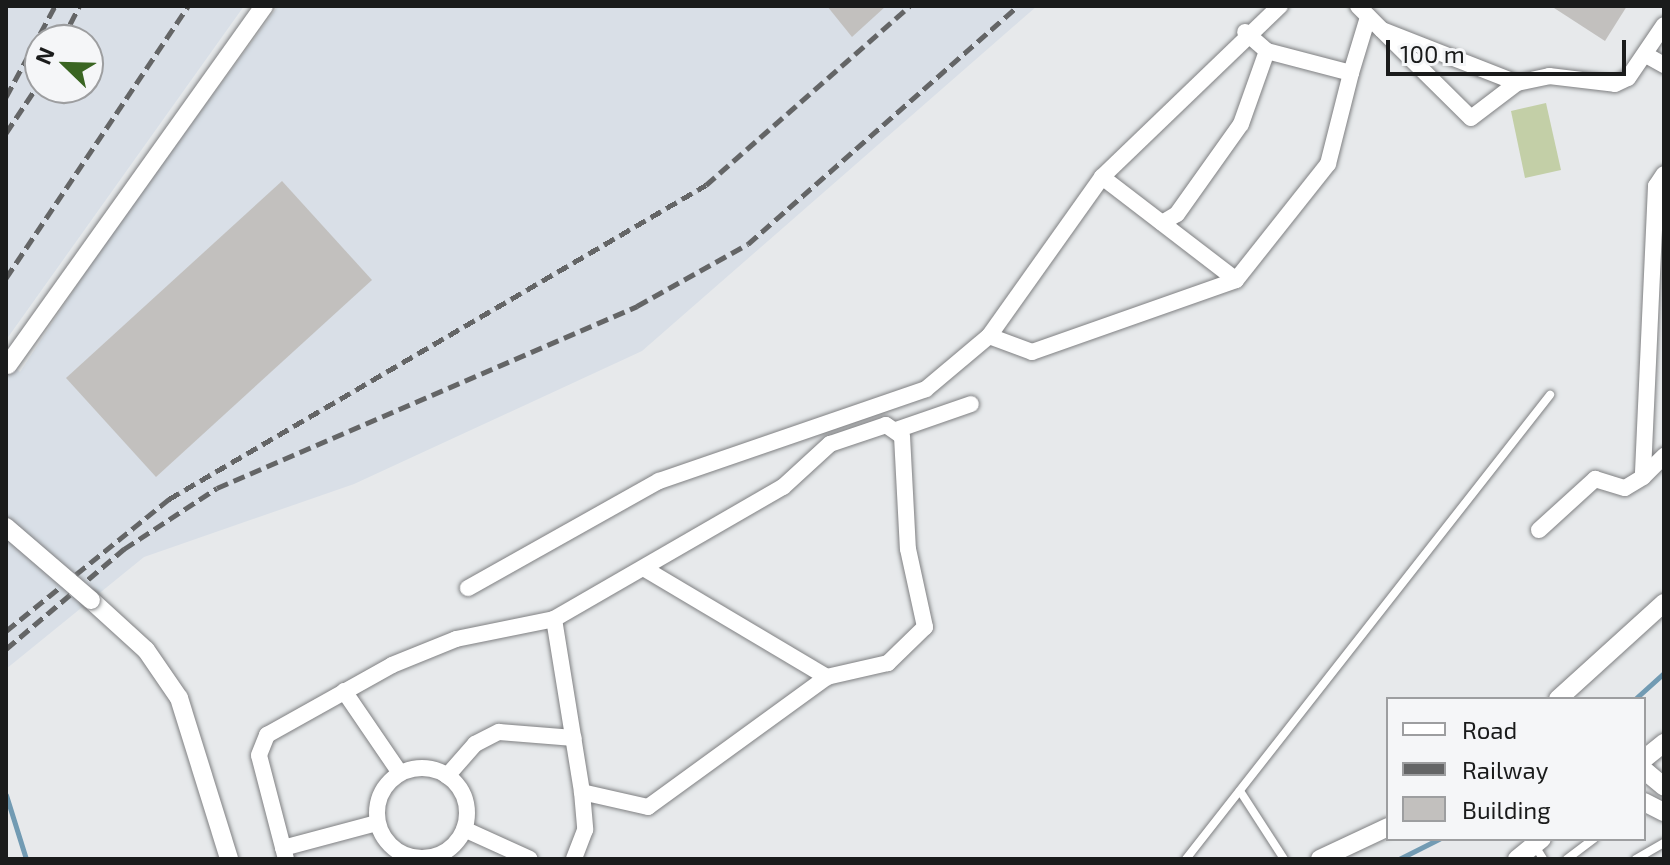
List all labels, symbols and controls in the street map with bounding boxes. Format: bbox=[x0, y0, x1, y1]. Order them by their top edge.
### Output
north arrow bbox=[24, 24, 104, 104]
scale bar bbox=[1390, 24, 1630, 74]
text: 100 m bbox=[1400, 39, 1465, 68]
text: N bbox=[29, 43, 59, 68]
legend bbox=[1386, 697, 1646, 841]
text: Road bbox=[1462, 715, 1517, 744]
text: Railway bbox=[1462, 755, 1548, 784]
text: Building bbox=[1462, 795, 1551, 824]

